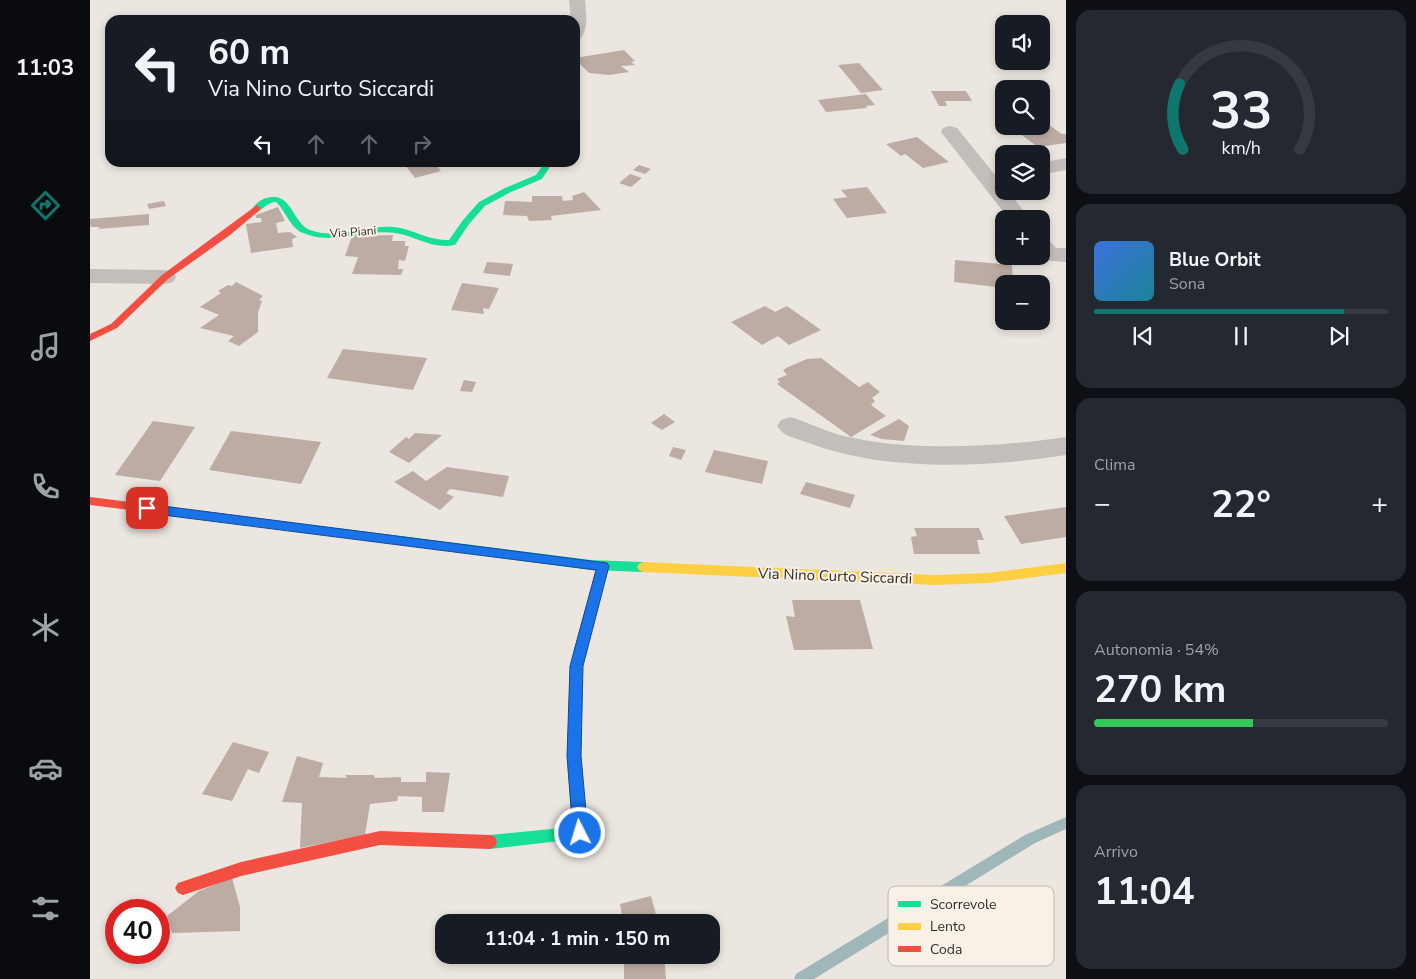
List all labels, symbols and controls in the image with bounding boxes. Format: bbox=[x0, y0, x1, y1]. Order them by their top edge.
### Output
map controls bbox=[995, 15, 1050, 330]
button: sound bbox=[995, 15, 1050, 70]
text: 60 m bbox=[208, 29, 290, 76]
icon: left bbox=[125, 35, 190, 100]
text: 11:03 bbox=[16, 53, 74, 83]
text: Via Nino Curto Siccardi bbox=[208, 74, 434, 104]
text: 33 bbox=[1210, 75, 1272, 146]
button: search bbox=[995, 80, 1050, 135]
icon: left bbox=[249, 130, 277, 158]
icon: ahead bbox=[302, 130, 330, 158]
icon: ahead bbox=[355, 130, 383, 158]
icon: right bbox=[408, 130, 436, 158]
text: km/h bbox=[1221, 136, 1261, 160]
button: layers bbox=[995, 145, 1050, 200]
icon: directions bbox=[28, 188, 63, 223]
button: + bbox=[995, 210, 1050, 265]
street label: Via Piani bbox=[328, 222, 377, 242]
text: Blue Orbit bbox=[1169, 247, 1260, 273]
text: Sona bbox=[1169, 273, 1205, 295]
button: − bbox=[995, 275, 1050, 330]
icon: previous bbox=[1129, 322, 1157, 350]
icon: pause bbox=[1227, 322, 1255, 350]
icon: next bbox=[1325, 322, 1353, 350]
icon: music bbox=[28, 329, 63, 364]
text: Clima bbox=[1094, 454, 1135, 476]
icon: phone bbox=[28, 469, 63, 504]
text: 22° bbox=[1211, 479, 1271, 530]
text: − bbox=[1094, 485, 1111, 523]
text: + bbox=[1371, 485, 1388, 523]
pin bbox=[126, 487, 168, 529]
icon: arrive bbox=[133, 494, 161, 522]
street label: Via Nino Curto Siccardi bbox=[757, 563, 912, 589]
icon: climate bbox=[28, 610, 63, 645]
text: Autonomia · 54% bbox=[1094, 639, 1219, 661]
text: 270 km bbox=[1094, 664, 1226, 715]
icon: car bbox=[28, 751, 63, 786]
position arrow bbox=[553, 806, 605, 858]
text: Arrivo bbox=[1094, 841, 1138, 863]
text: 11:04 bbox=[1094, 866, 1195, 917]
legend bbox=[888, 886, 1054, 966]
icon: filters bbox=[28, 891, 63, 926]
text: Scorrevole bbox=[930, 895, 996, 914]
speed limit sign: 40 bbox=[105, 899, 170, 964]
text: Lento bbox=[930, 917, 966, 936]
text: 11:04 · 1 min · 150 m bbox=[485, 926, 670, 952]
text: Coda bbox=[930, 940, 962, 959]

